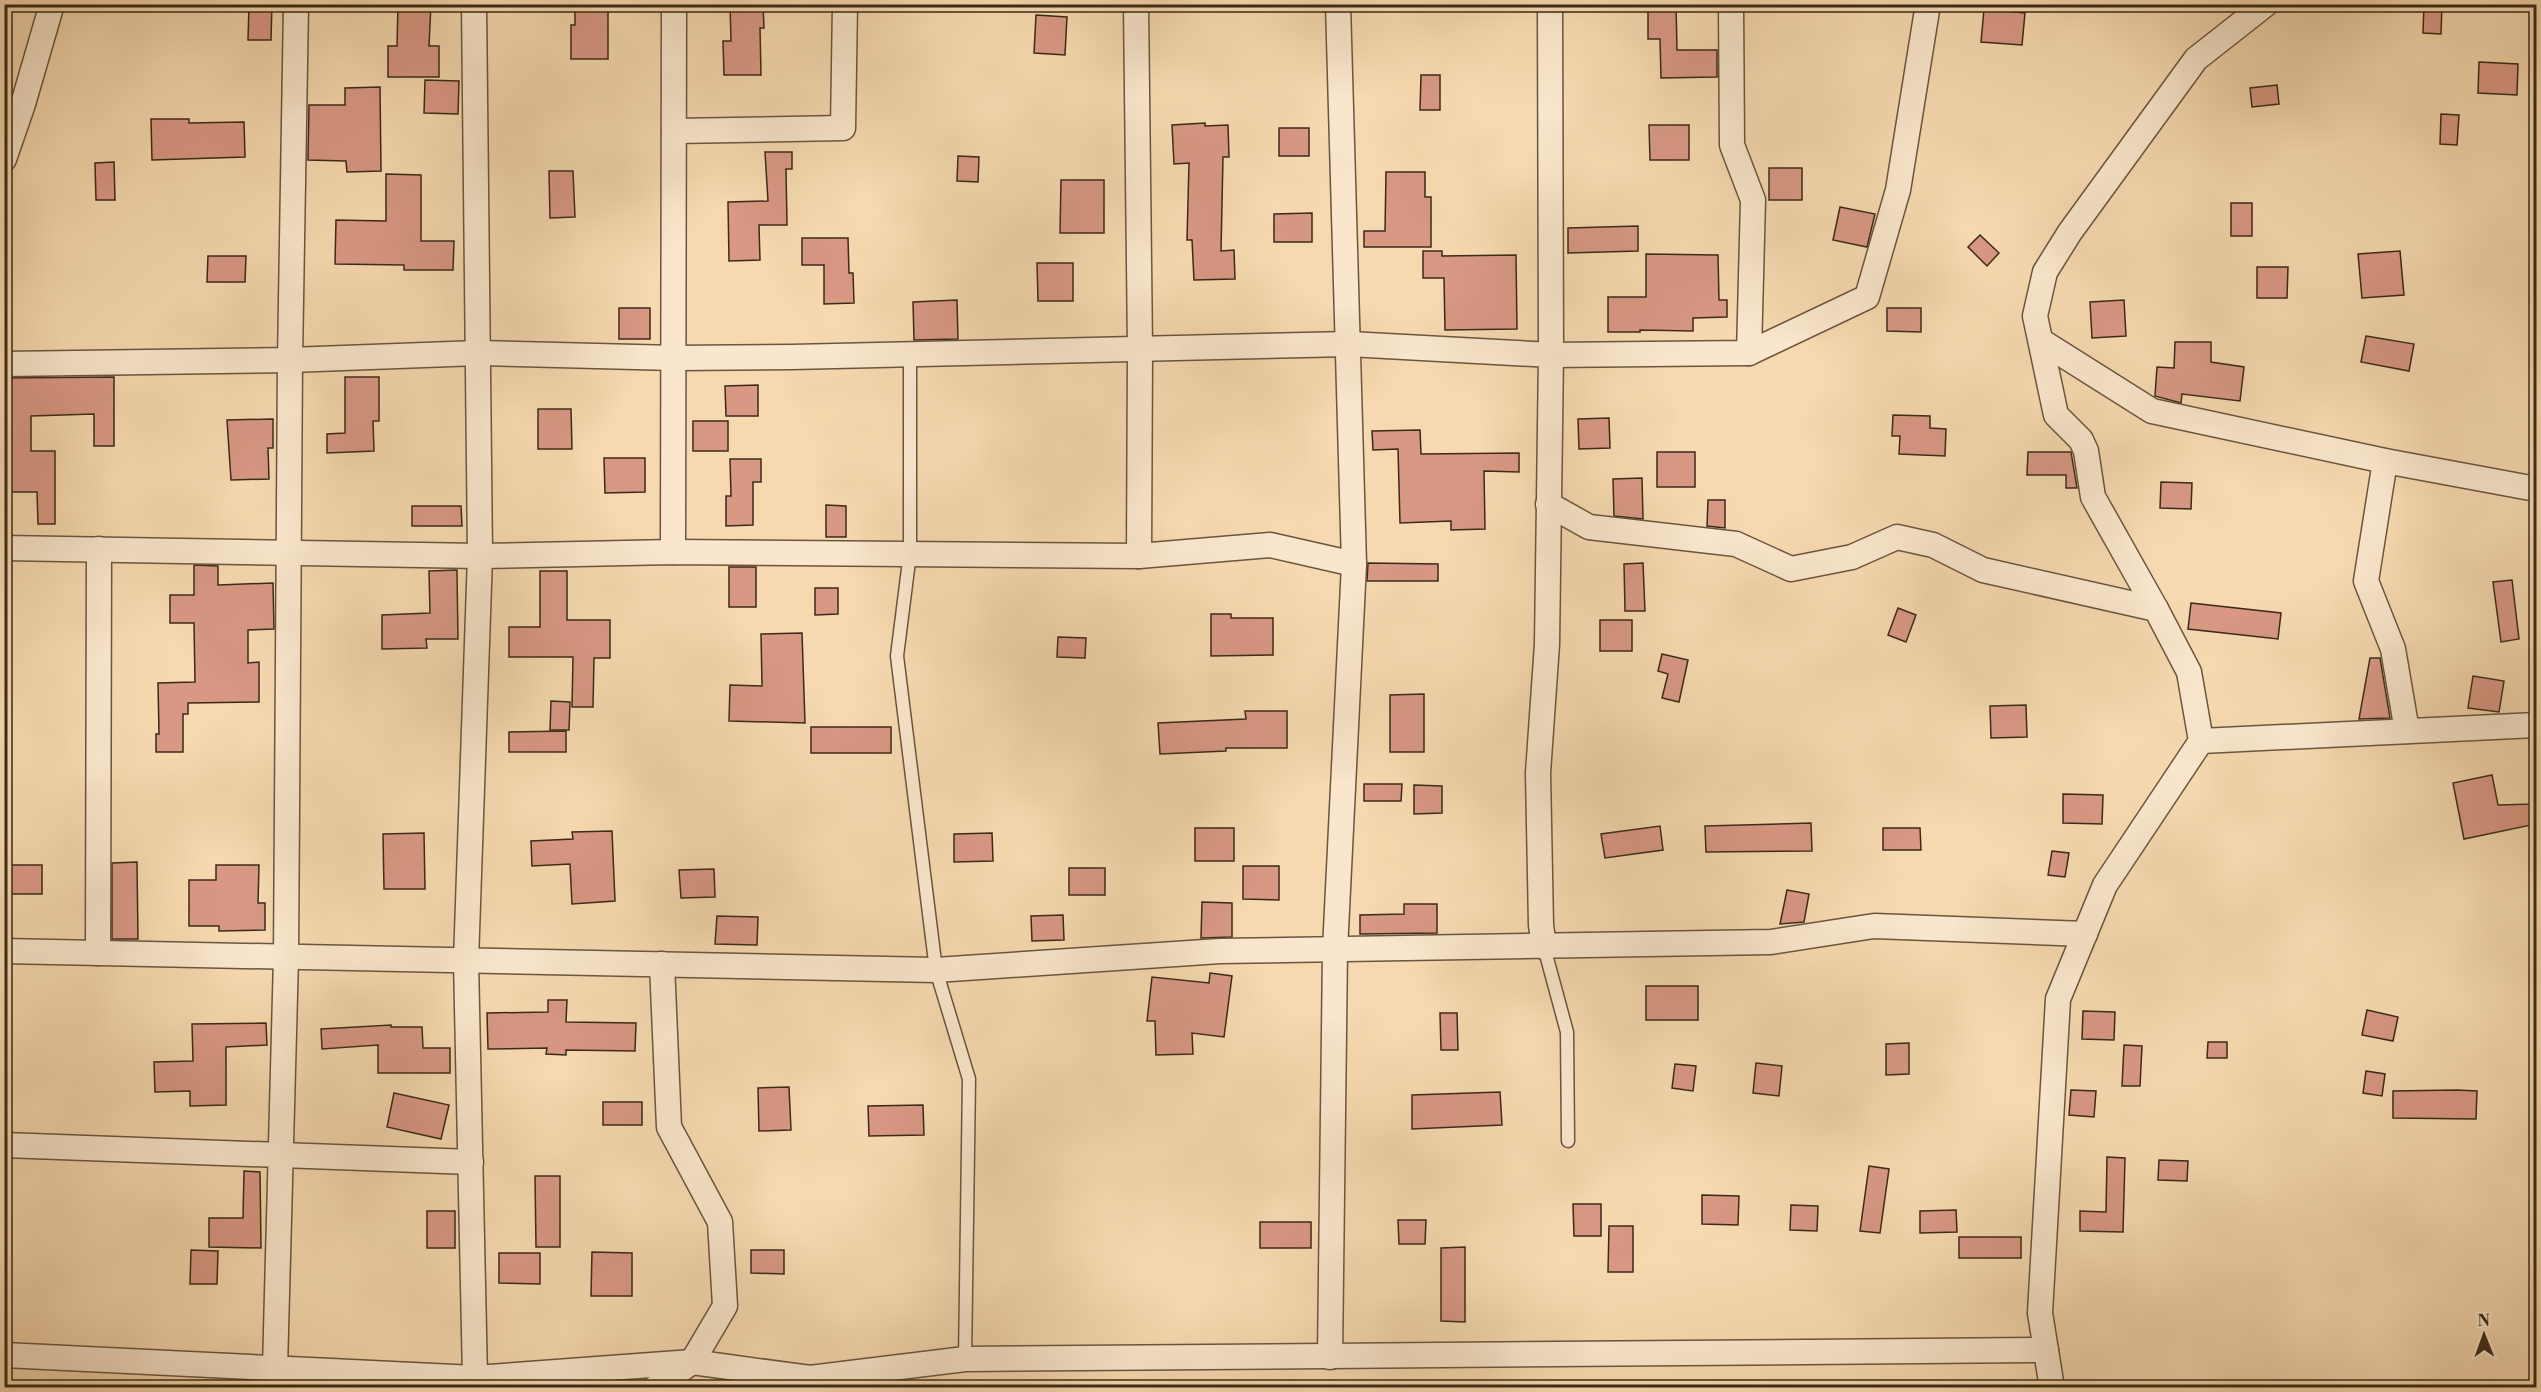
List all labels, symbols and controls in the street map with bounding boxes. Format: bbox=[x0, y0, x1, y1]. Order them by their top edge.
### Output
north arrow bbox=[2454, 1305, 2514, 1365]
text: N bbox=[2477, 1311, 2491, 1331]

